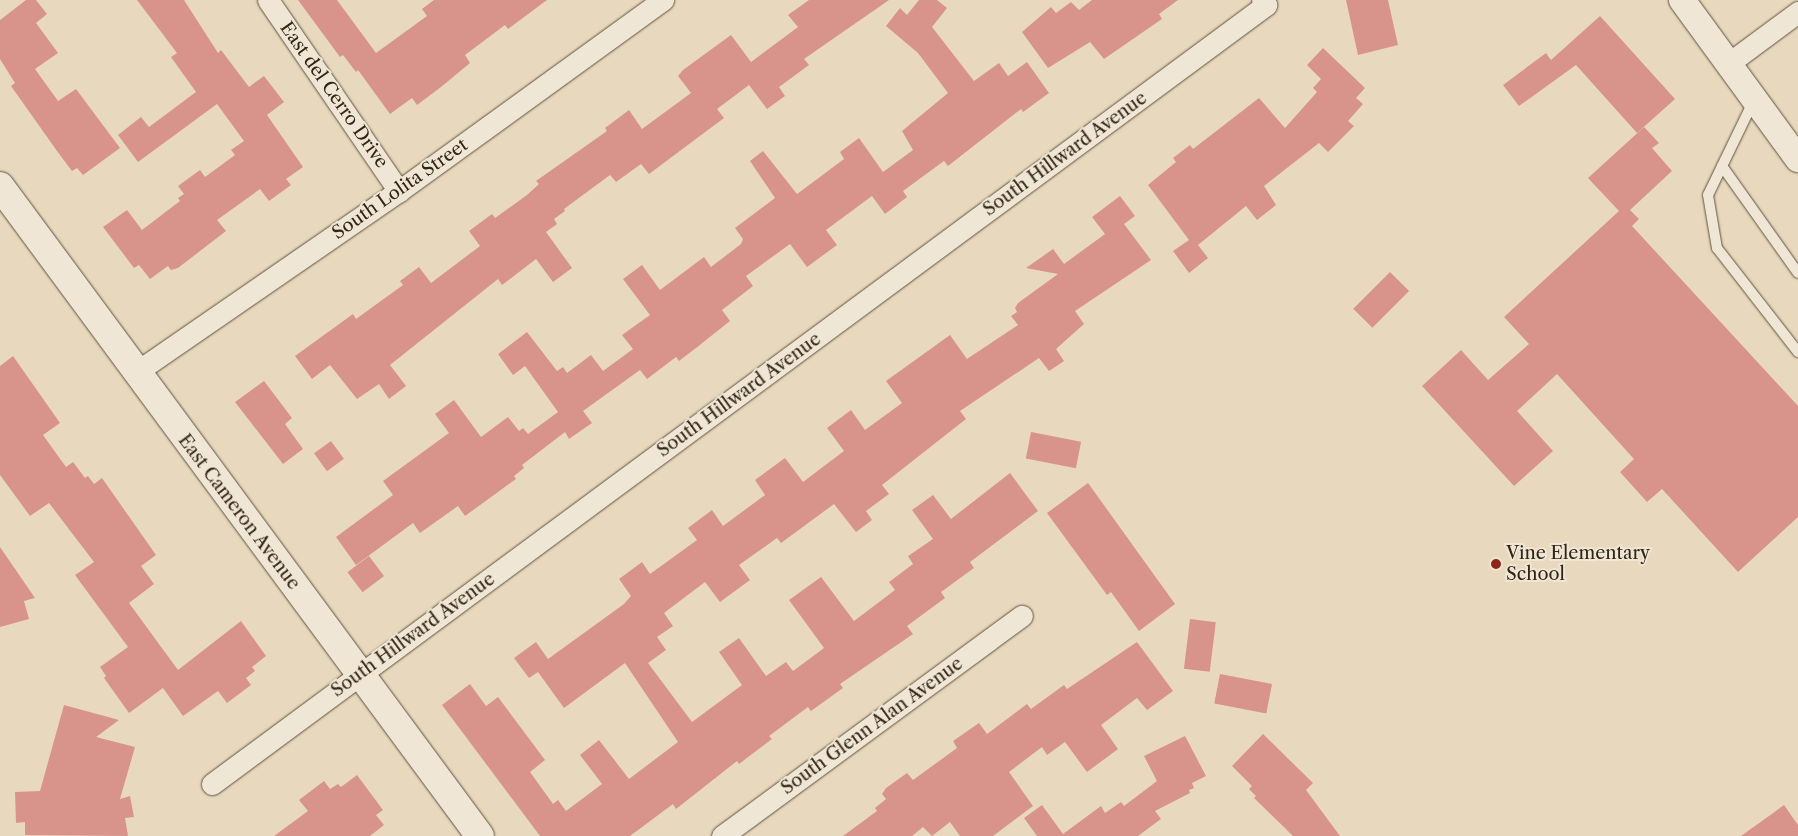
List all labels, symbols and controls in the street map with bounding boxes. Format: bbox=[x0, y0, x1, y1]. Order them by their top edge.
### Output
street label: East del Cerro Drive bbox=[275, 18, 393, 172]
street label: South Hillward Avenue bbox=[979, 87, 1151, 221]
street label: South Lolita Street bbox=[328, 134, 472, 244]
street label: South Hillward Avenue bbox=[653, 328, 825, 462]
street label: East Cameron Avenue bbox=[173, 430, 305, 594]
place label: Vine Elementary School bbox=[1506, 543, 1650, 586]
marker: Vine Elementary School bbox=[1490, 558, 1502, 570]
street label: South Hillward Avenue bbox=[327, 568, 499, 702]
street label: South Glenn Alan Avenue bbox=[776, 652, 968, 800]

